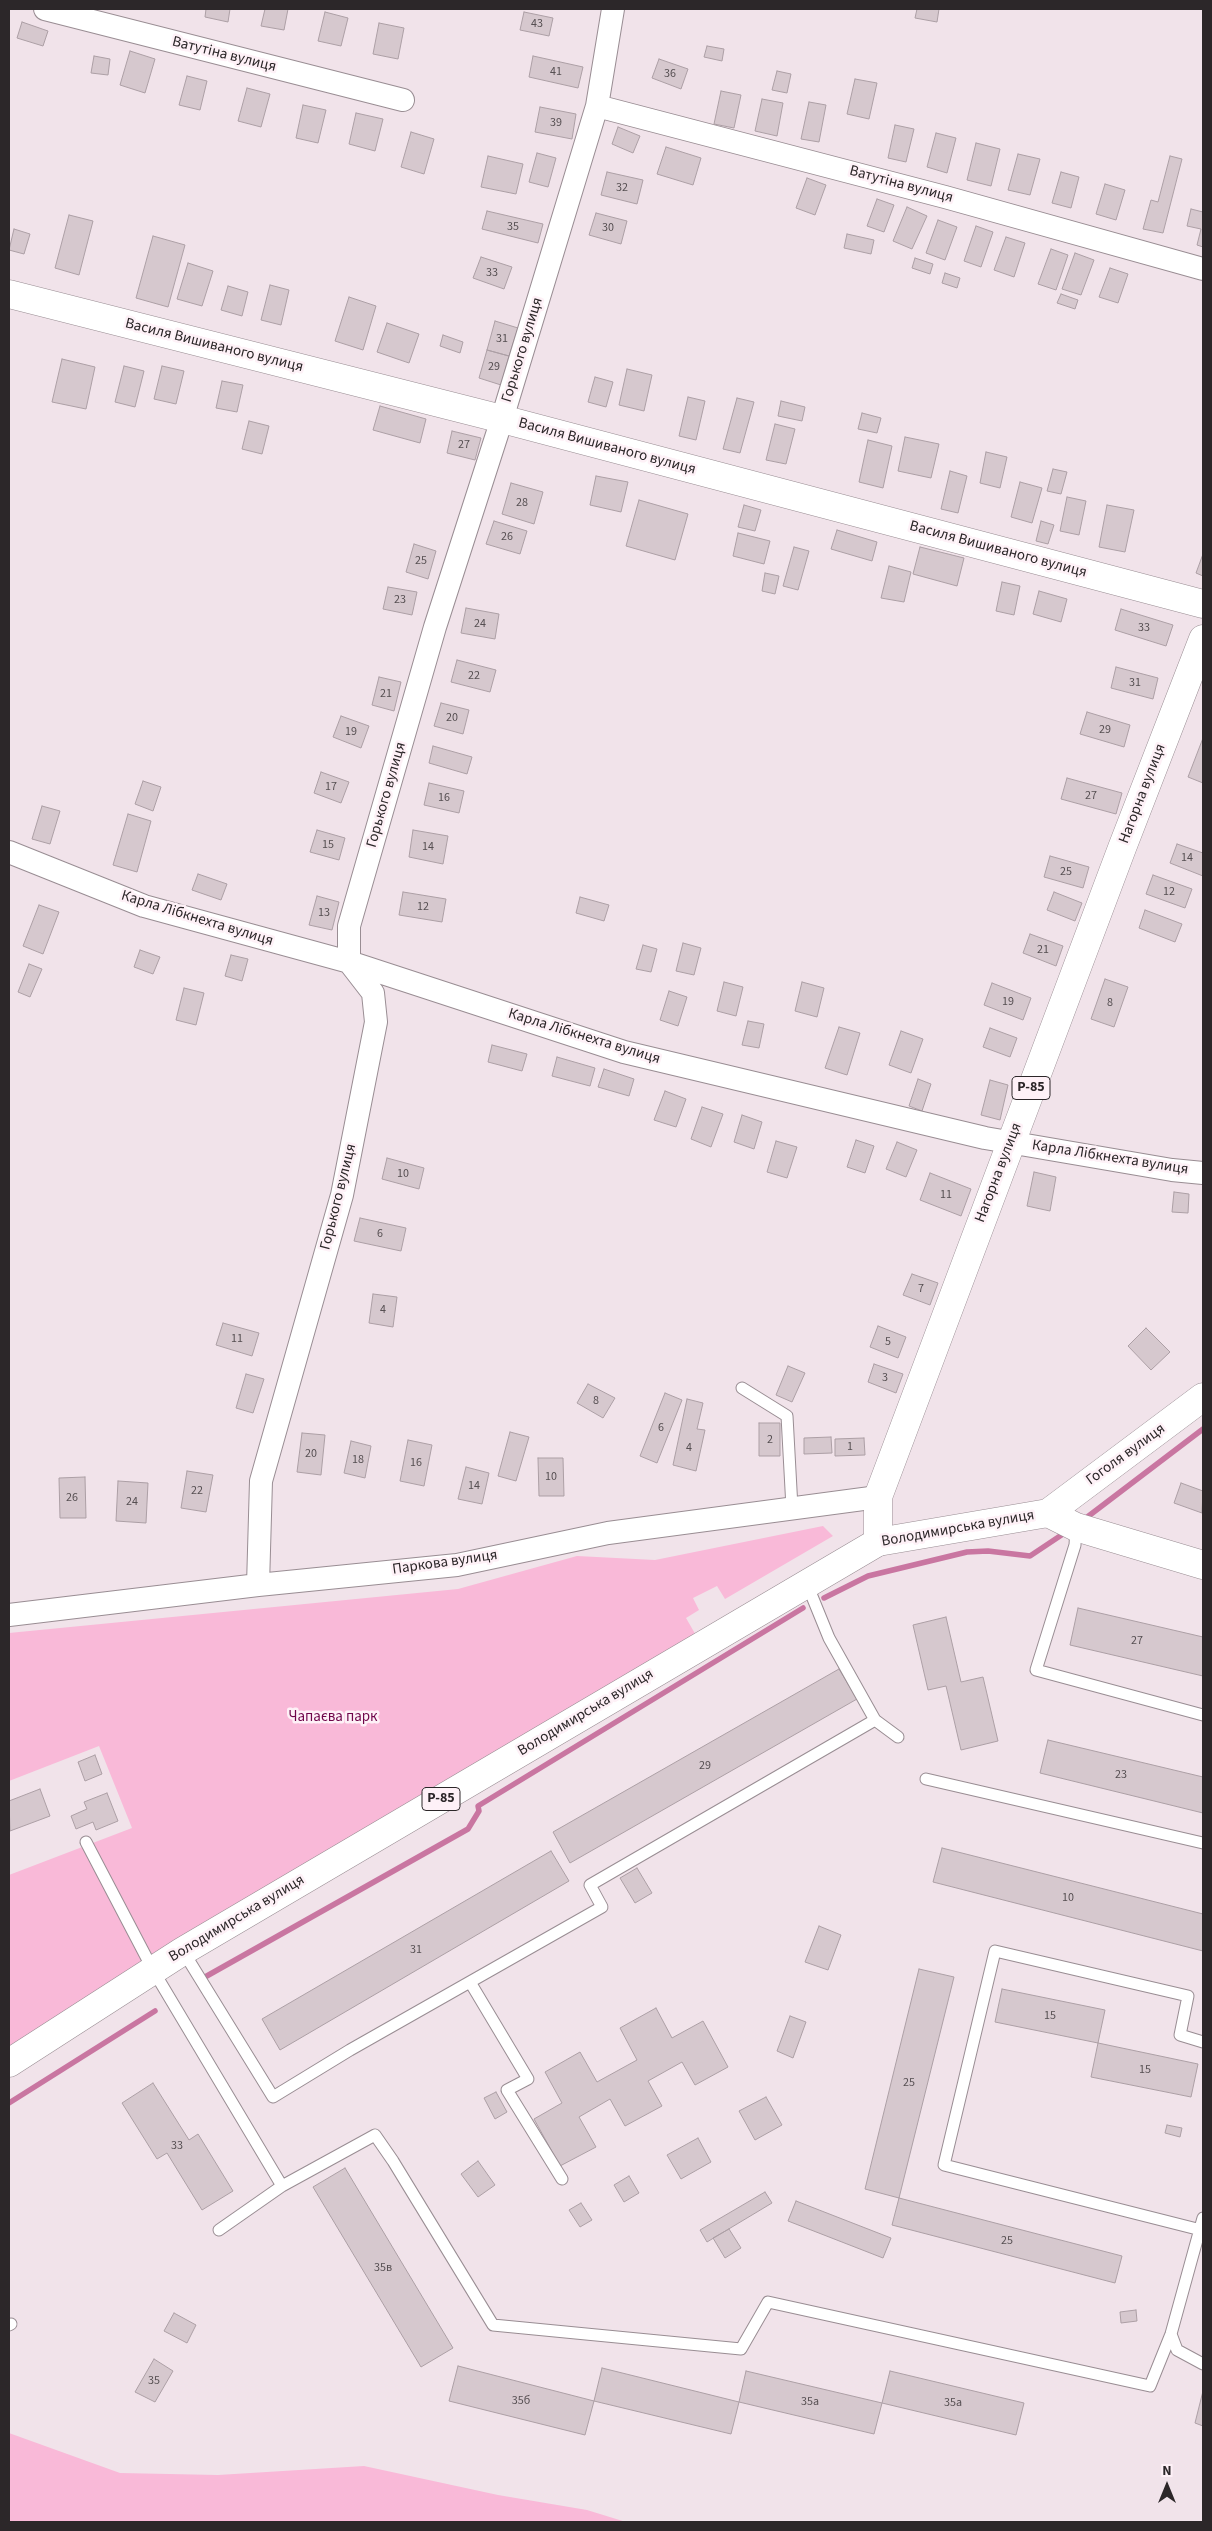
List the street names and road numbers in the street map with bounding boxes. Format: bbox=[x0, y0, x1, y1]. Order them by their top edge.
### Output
street label: Ватутіна вулиця bbox=[170, 33, 278, 77]
street label: Ватутіна вулиця bbox=[847, 163, 955, 207]
street label: Горького вулиця bbox=[499, 295, 547, 405]
street label: Василя Вишиваного вулиця bbox=[123, 315, 305, 377]
street label: Василя Вишиваного вулиця bbox=[516, 415, 698, 479]
street label: Василя Вишиваного вулиця bbox=[907, 518, 1089, 582]
street label: Горького вулиця bbox=[363, 740, 411, 850]
street label: Нагорна вулиця bbox=[1116, 742, 1170, 846]
street label: Карла Лібкнехта вулиця bbox=[119, 887, 275, 951]
street label: Карла Лібкнехта вулиця bbox=[506, 1005, 662, 1069]
road number: Р-85 bbox=[1012, 1076, 1050, 1100]
street label: Нагорна вулиця bbox=[972, 1121, 1026, 1225]
street label: Карла Лібкнехта вулиця bbox=[1031, 1137, 1189, 1179]
street label: Горького вулиця bbox=[317, 1142, 361, 1252]
street label: Гоголя вулиця bbox=[1083, 1420, 1169, 1490]
street label: Володимирська вулиця bbox=[880, 1507, 1036, 1551]
street label: Паркова вулиця bbox=[391, 1547, 499, 1579]
street label: Володимирська вулиця bbox=[515, 1665, 657, 1761]
road number: Р-85 bbox=[422, 1788, 460, 1810]
street label: Володимирська вулиця bbox=[166, 1871, 308, 1967]

